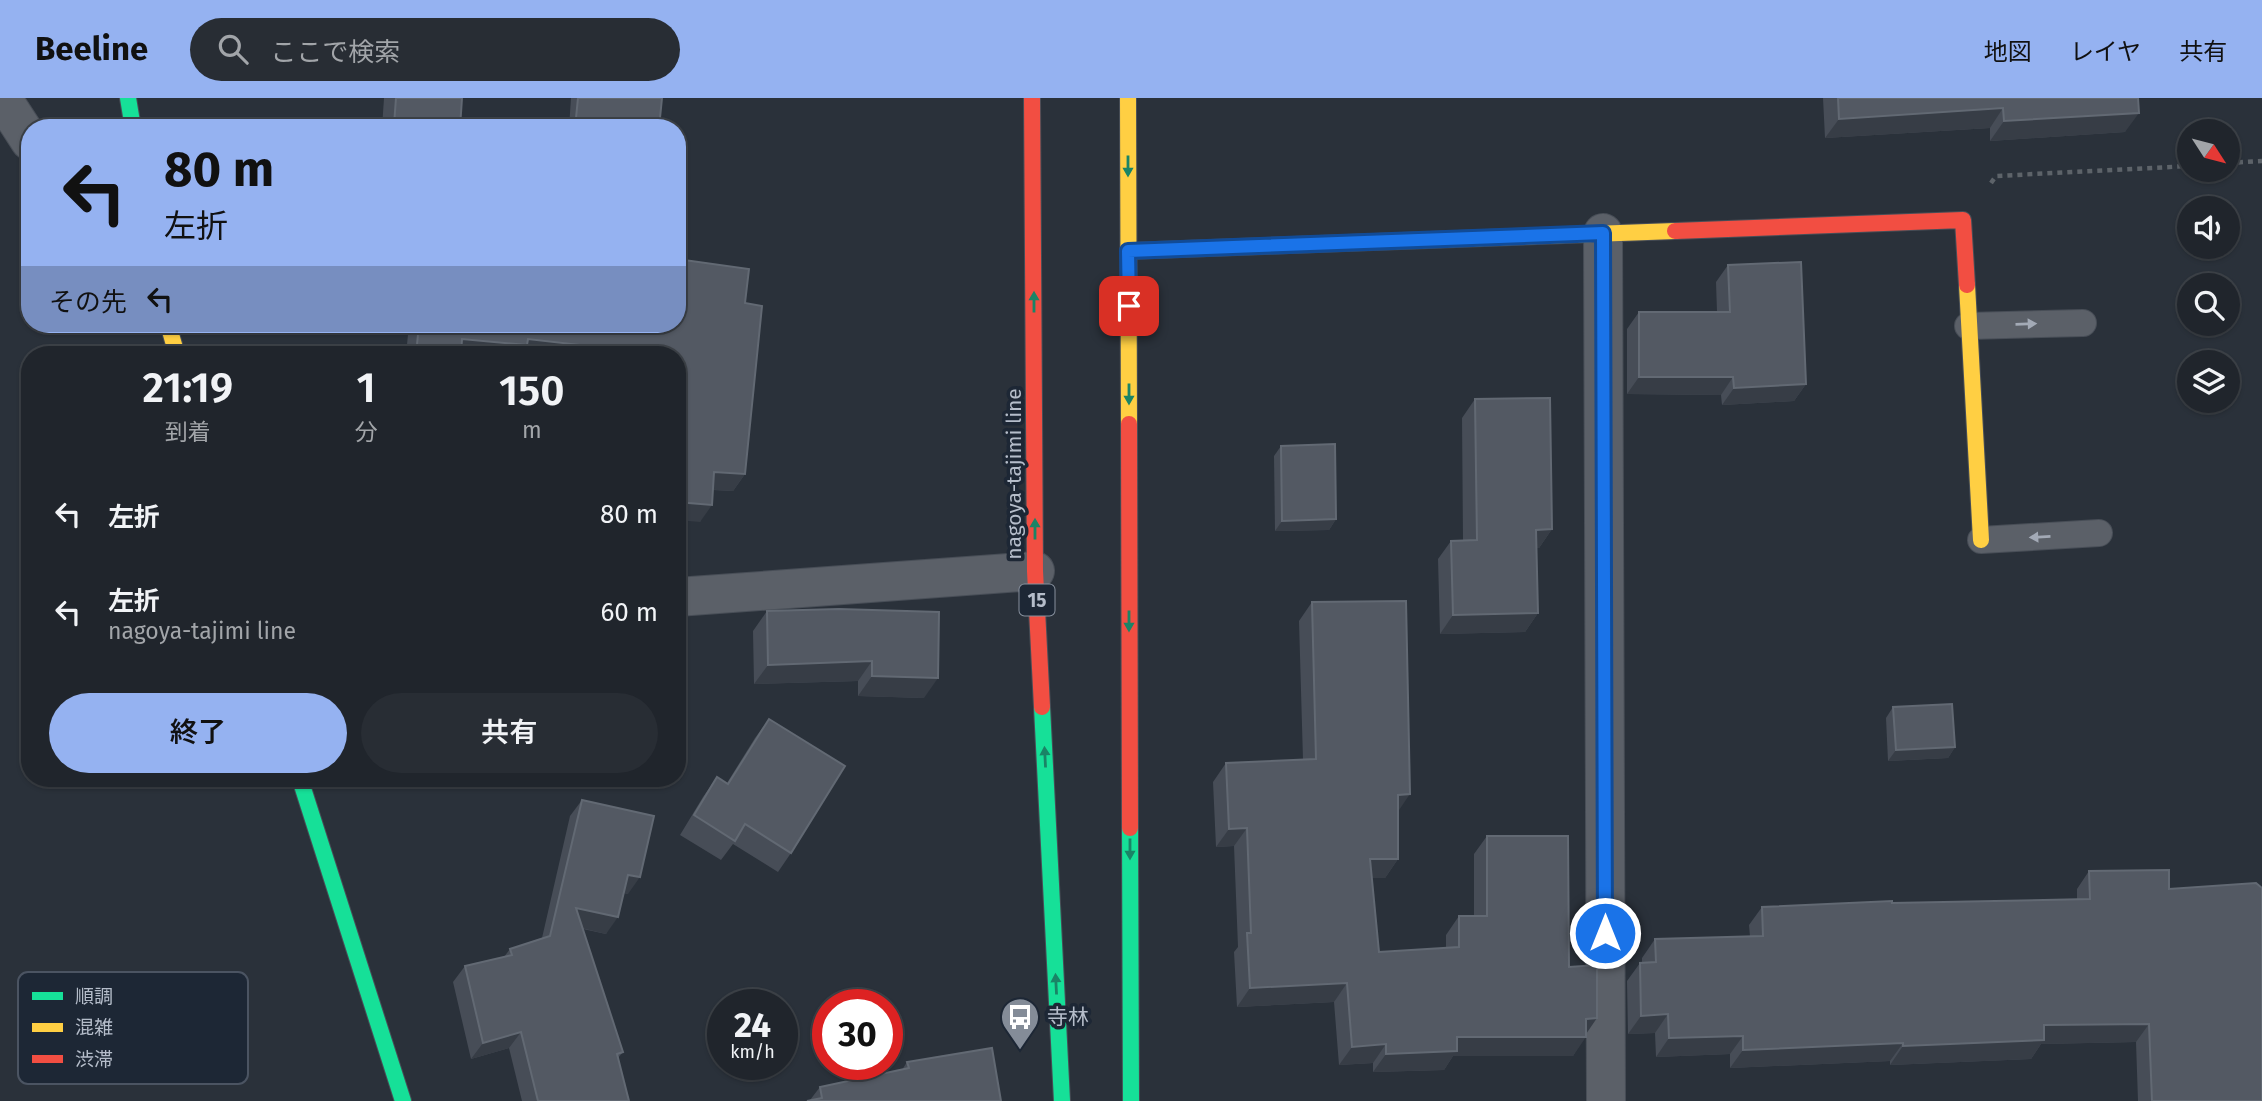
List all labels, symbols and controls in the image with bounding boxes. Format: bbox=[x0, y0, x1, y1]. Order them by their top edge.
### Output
search box bbox=[190, 18, 680, 81]
text: Beeline bbox=[35, 29, 148, 69]
icon: search bbox=[214, 30, 252, 68]
text: ここで検索 bbox=[270, 37, 400, 68]
text: 地図 bbox=[1984, 38, 2032, 66]
text: レイヤ bbox=[2070, 38, 2141, 66]
text: 共有 bbox=[2179, 38, 2227, 66]
north arrow bbox=[2177, 119, 2240, 182]
map controls bbox=[2177, 119, 2240, 413]
text: 80 m bbox=[164, 140, 274, 199]
icon: left bbox=[49, 147, 140, 238]
one-way arrow bbox=[1122, 155, 1134, 177]
button: sound bbox=[2177, 196, 2240, 259]
text: 左折 bbox=[164, 207, 228, 245]
button: search bbox=[2177, 273, 2240, 336]
pin bbox=[1099, 276, 1159, 336]
icon: left bbox=[141, 280, 179, 318]
text: その先 bbox=[49, 287, 127, 318]
icon: arrive bbox=[1110, 287, 1148, 325]
one-way arrow bbox=[1028, 291, 1040, 313]
one-way arrow bbox=[2015, 319, 2037, 330]
button: layers bbox=[2177, 350, 2240, 413]
text: 21:19 bbox=[142, 363, 233, 413]
text: 1 bbox=[356, 363, 376, 413]
text: 150 bbox=[499, 366, 565, 416]
one-way arrow bbox=[1123, 383, 1135, 405]
street label: nagoya-tajimi line bbox=[1001, 388, 1027, 560]
text: m bbox=[522, 416, 542, 444]
text: 到着 bbox=[165, 418, 211, 446]
text: 分 bbox=[355, 418, 378, 446]
icon: left bbox=[49, 495, 87, 533]
text: 80 m bbox=[600, 499, 658, 530]
text: 左折 bbox=[108, 502, 160, 533]
one-way arrow bbox=[1029, 518, 1041, 540]
one-way arrow bbox=[2029, 531, 2051, 542]
road number: 15 bbox=[1020, 584, 1054, 615]
text: 左折 bbox=[108, 586, 160, 617]
icon: left bbox=[49, 593, 87, 631]
text: 60 m bbox=[600, 597, 658, 628]
one-way arrow bbox=[1123, 610, 1135, 632]
text: nagoya-tajimi line bbox=[108, 617, 296, 645]
button: 終了 bbox=[49, 693, 347, 773]
button: 共有 bbox=[361, 693, 658, 773]
one-way arrow bbox=[1039, 745, 1050, 767]
one-way arrow bbox=[1124, 838, 1136, 860]
position arrow bbox=[1568, 896, 1642, 970]
legend bbox=[18, 972, 248, 1084]
one-way arrow bbox=[1050, 973, 1061, 995]
text: 順調 bbox=[75, 985, 113, 1008]
speed limit sign: 30 bbox=[812, 989, 903, 1080]
bus stop icon: 寺林 bbox=[999, 996, 1041, 1051]
text: 24 bbox=[734, 1004, 771, 1046]
place label: 寺林 bbox=[1047, 1004, 1089, 1030]
text: 混雑 bbox=[75, 1016, 113, 1039]
text: km/h bbox=[730, 1041, 775, 1063]
text: 渋滞 bbox=[75, 1048, 113, 1071]

